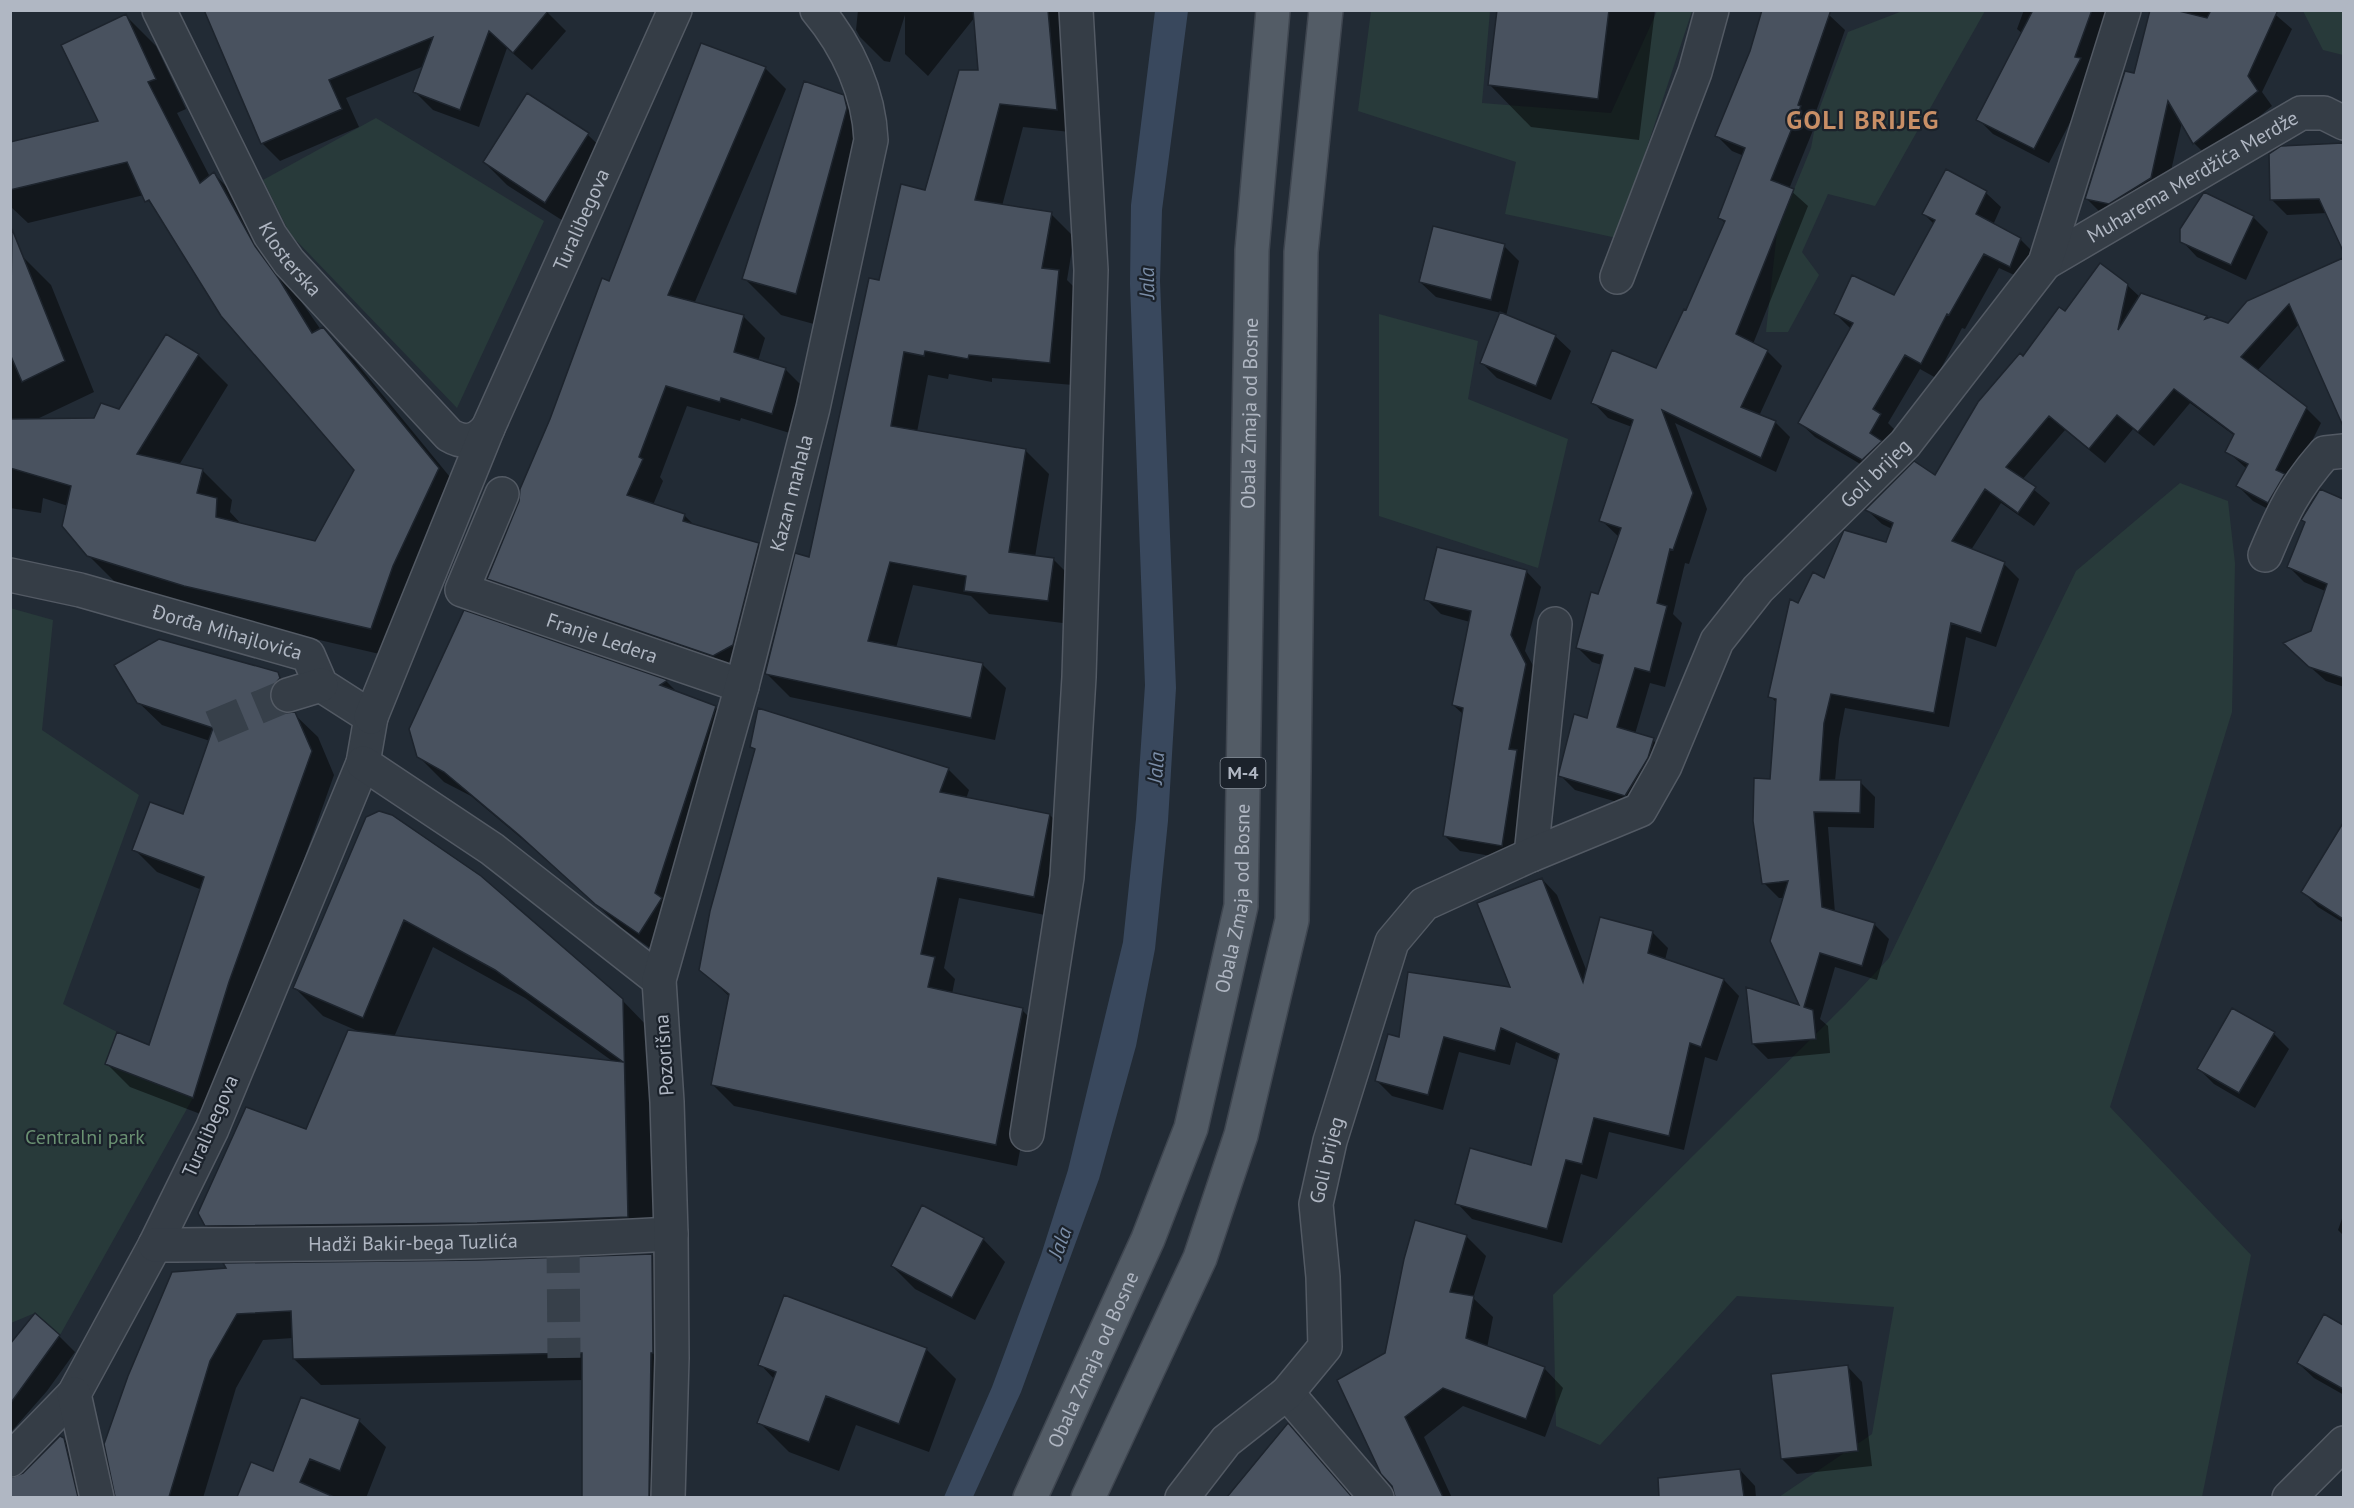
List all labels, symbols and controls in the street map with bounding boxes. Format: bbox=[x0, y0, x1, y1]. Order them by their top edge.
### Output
district label: GOLI BRIJEG bbox=[1786, 103, 1940, 136]
street label: Muharema Merdžića Merdže bbox=[2082, 105, 2303, 249]
street label: Turalibegova bbox=[547, 164, 615, 275]
street label: Klosterska bbox=[252, 217, 327, 302]
water label: Jala bbox=[1133, 266, 1160, 301]
street label: Obala Zmaja od Bosne bbox=[1235, 317, 1264, 509]
street label: Kazan mahala bbox=[764, 432, 819, 554]
street label: Goli brijeg bbox=[1835, 433, 1916, 514]
street label: Đorđa Mihajlovića bbox=[149, 598, 305, 666]
street label: Franje Ledera bbox=[543, 607, 661, 669]
water label: Jala bbox=[1141, 750, 1170, 787]
road number: M-4 bbox=[1220, 758, 1266, 788]
street label: Obala Zmaja od Bosne bbox=[1209, 803, 1256, 995]
street label: Pozorišna bbox=[648, 1013, 680, 1097]
street label: Turalibegova bbox=[176, 1071, 244, 1181]
street label: Goli brijeg bbox=[1304, 1113, 1350, 1206]
park label: Centralni park bbox=[25, 1124, 145, 1150]
water label: Jala bbox=[1041, 1222, 1078, 1264]
street label: Hadži Bakir-bega Tuzlića bbox=[308, 1228, 518, 1257]
street label: Obala Zmaja od Bosne bbox=[1042, 1267, 1144, 1452]

